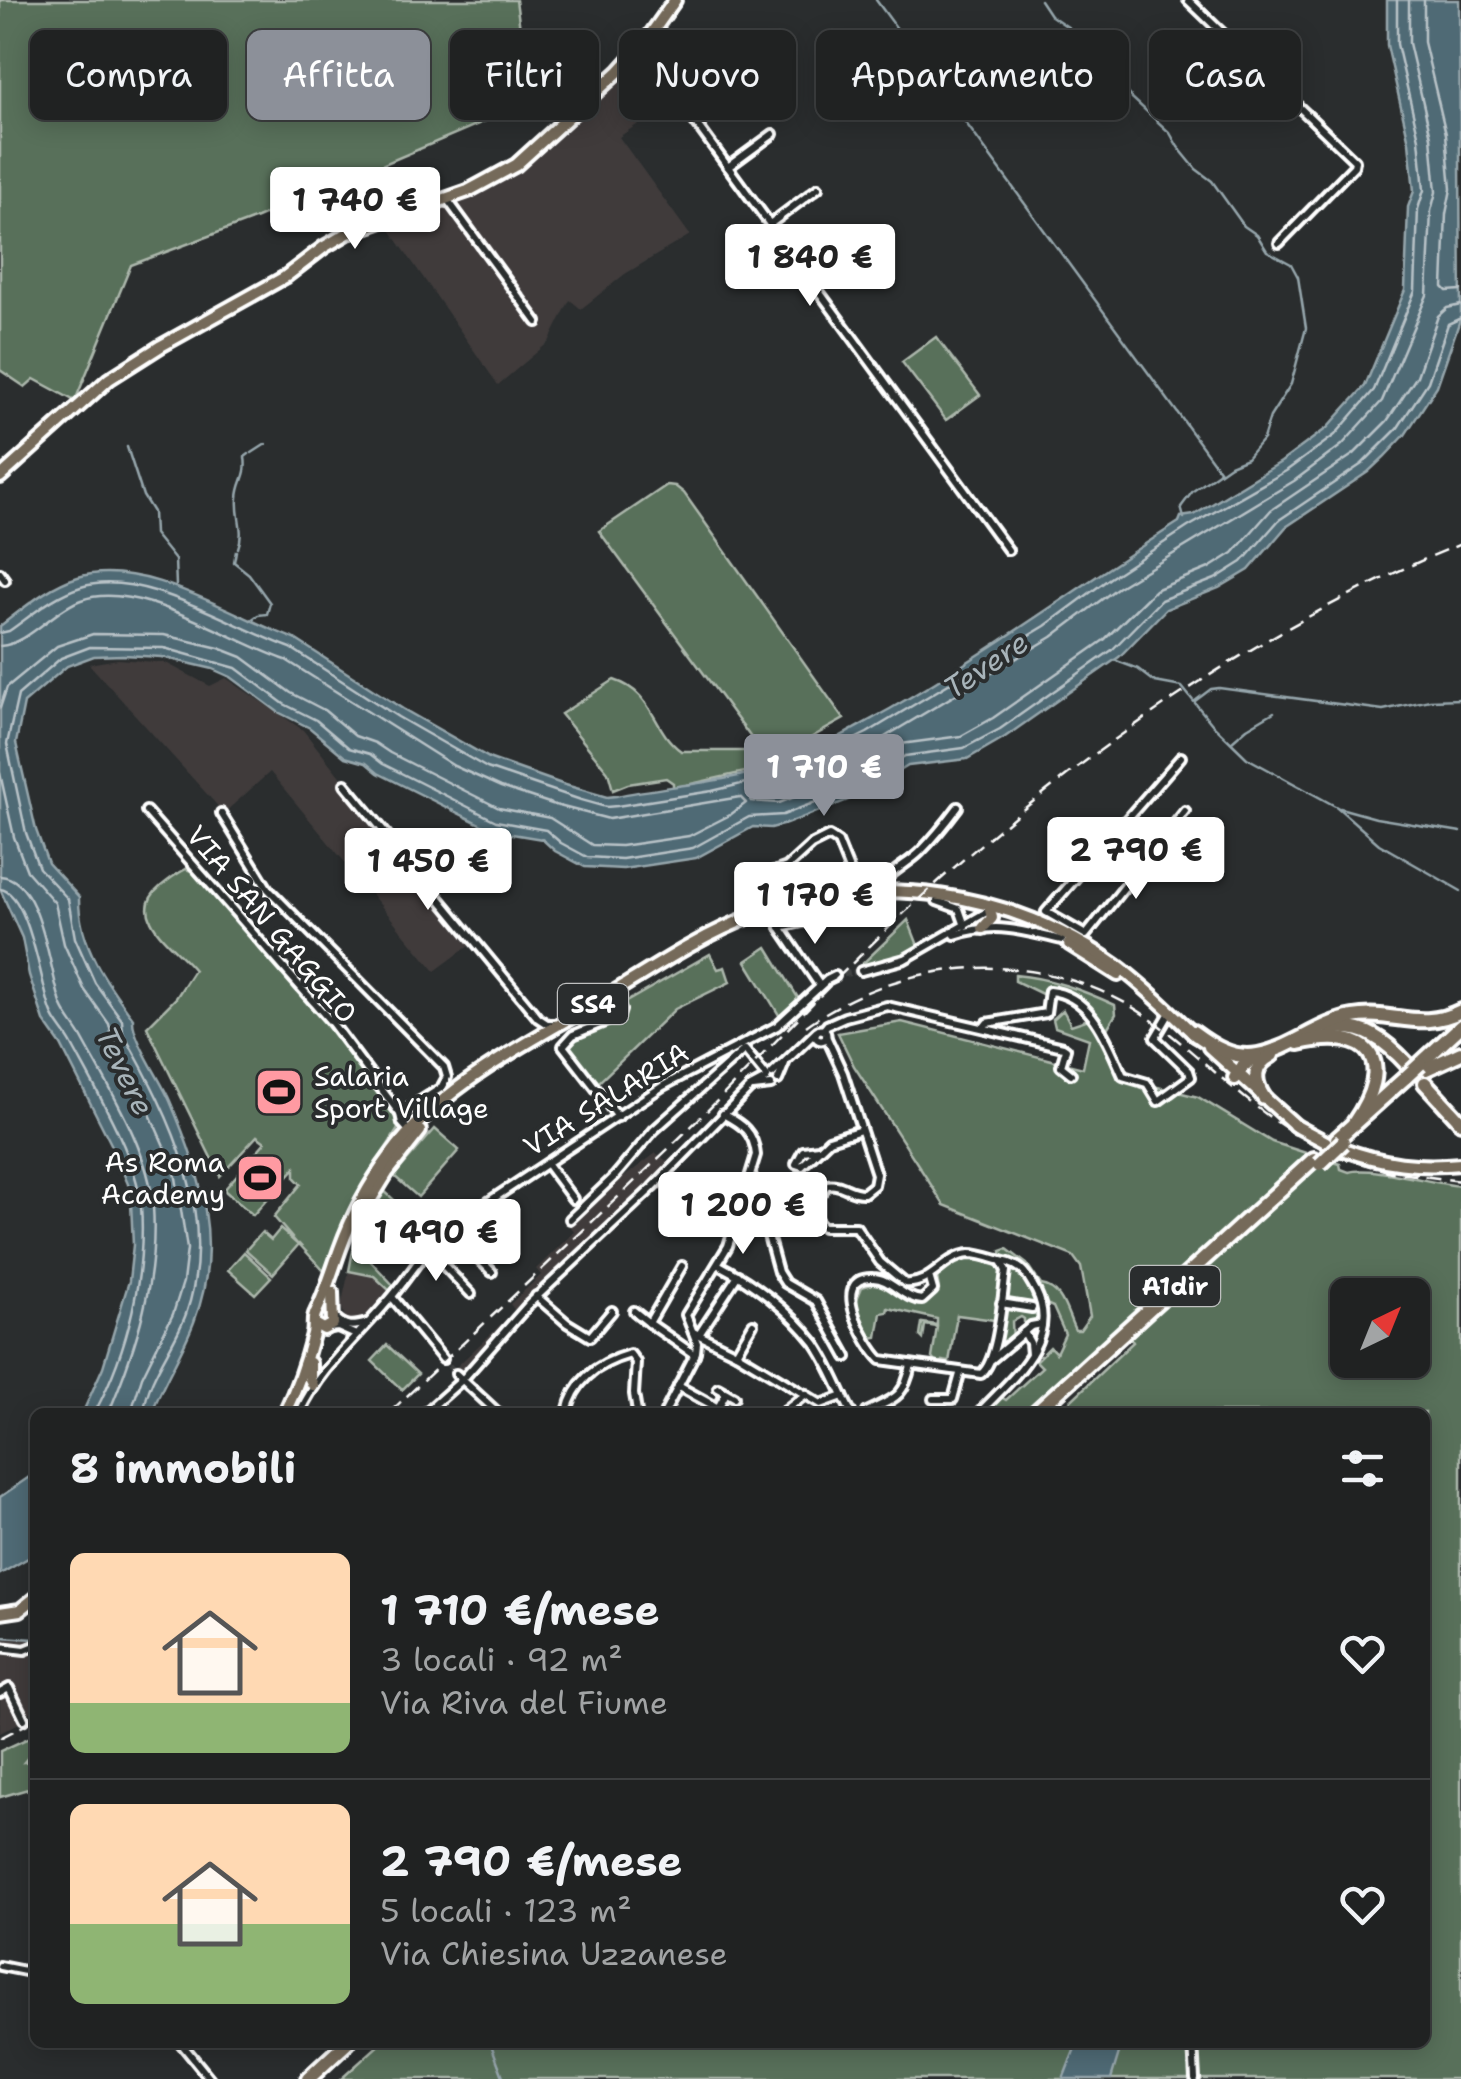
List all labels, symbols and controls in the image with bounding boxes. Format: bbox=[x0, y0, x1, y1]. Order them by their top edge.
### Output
chip: Compra bbox=[30, 30, 227, 120]
chip: Affitta bbox=[247, 30, 430, 120]
chip: Filtri bbox=[450, 30, 599, 120]
chip: Nuovo bbox=[619, 30, 796, 120]
chip: Appartamento bbox=[816, 30, 1129, 120]
chip: Casa bbox=[1149, 30, 1301, 120]
pin: 1 740 € bbox=[263, 167, 447, 252]
text: 1 740 € bbox=[292, 178, 418, 221]
pin: 1 840 € bbox=[718, 224, 902, 309]
text: 1 840 € bbox=[747, 235, 873, 278]
water label: Tevere bbox=[936, 622, 1036, 708]
pin: 1 710 € bbox=[732, 734, 916, 819]
text: 1 710 € bbox=[766, 745, 882, 788]
street label: VIA SAN GAGGIO bbox=[178, 817, 366, 1031]
pin: 2 790 € bbox=[1044, 817, 1228, 902]
pin: 1 450 € bbox=[336, 828, 520, 913]
text: 2 790 € bbox=[1069, 828, 1203, 871]
text: 1 450 € bbox=[367, 839, 489, 882]
pin: 1 170 € bbox=[723, 862, 907, 947]
text: 1 170 € bbox=[756, 873, 874, 916]
road number: SS4 bbox=[558, 984, 628, 1024]
water label: Tevere bbox=[86, 1020, 164, 1122]
street label: VIA SALARIA bbox=[516, 1033, 696, 1165]
place label: Salaria Sport Village bbox=[314, 1057, 489, 1127]
sports icon: Salaria Sport Village bbox=[253, 1066, 305, 1118]
place label: As Roma Academy bbox=[101, 1143, 225, 1213]
sports icon: As Roma Academy bbox=[234, 1152, 286, 1204]
pin: 1 200 € bbox=[651, 1172, 835, 1257]
text: 1 200 € bbox=[680, 1183, 806, 1226]
pin: 1 490 € bbox=[344, 1199, 528, 1284]
text: 1 490 € bbox=[373, 1210, 499, 1253]
road number: A1dir bbox=[1130, 1266, 1220, 1306]
north arrow bbox=[1330, 1278, 1430, 1378]
map controls bbox=[1330, 1278, 1430, 1378]
text: 8 immobili bbox=[70, 1440, 296, 1496]
icon: filters bbox=[1335, 1441, 1390, 1496]
text: 1 710 €/mese bbox=[380, 1582, 660, 1638]
icon: home bbox=[150, 1593, 270, 1713]
icon: heart bbox=[1335, 1626, 1390, 1681]
text: 3 locali · 92 m² bbox=[380, 1638, 623, 1681]
text: Via Riva del Fiume bbox=[380, 1681, 668, 1724]
text: 2 790 €/mese bbox=[380, 1833, 683, 1889]
icon: home bbox=[150, 1844, 270, 1964]
icon: heart bbox=[1335, 1877, 1390, 1932]
text: 5 locali · 123 m² bbox=[380, 1889, 632, 1932]
text: Via Chiesina Uzzanese bbox=[380, 1932, 728, 1975]

